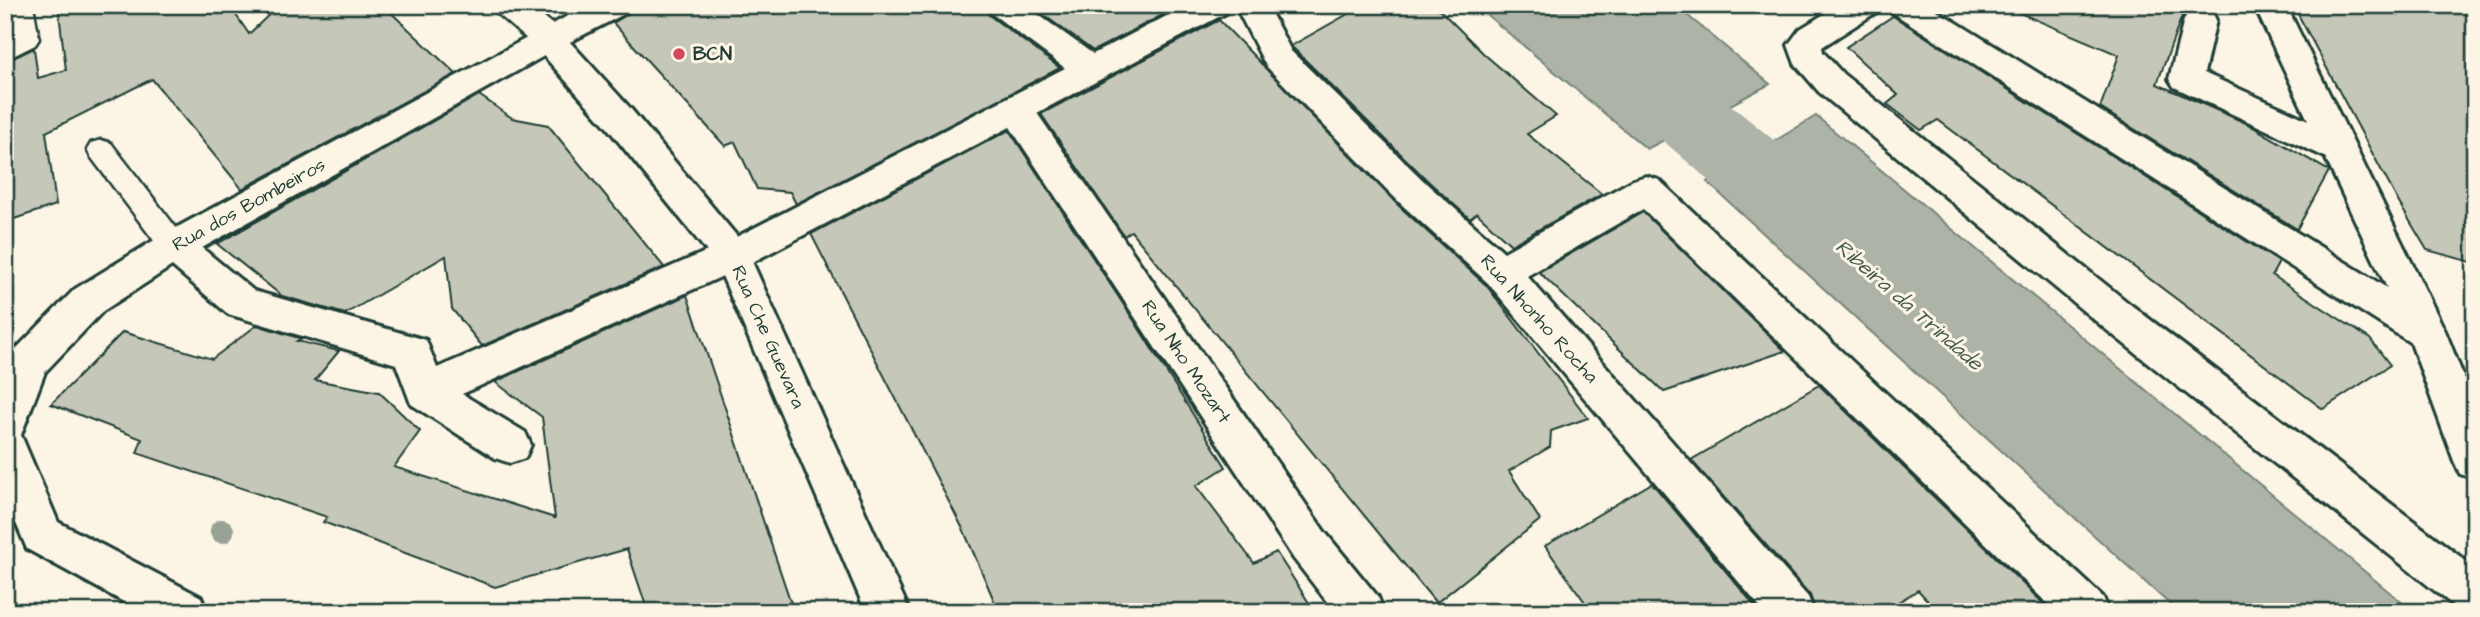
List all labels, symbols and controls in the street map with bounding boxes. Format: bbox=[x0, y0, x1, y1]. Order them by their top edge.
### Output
place label: BCN bbox=[693, 41, 732, 68]
marker: BCN bbox=[671, 46, 687, 62]
street label: Rua dos Bombeiros bbox=[167, 152, 331, 258]
water label: Ribeira da Trindade bbox=[1829, 233, 1990, 378]
street label: Rua Nhonho Rocha bbox=[1474, 249, 1604, 390]
street label: Rua Che Guevara bbox=[724, 261, 812, 413]
street label: Rua Nho Mozart bbox=[1135, 295, 1238, 429]

